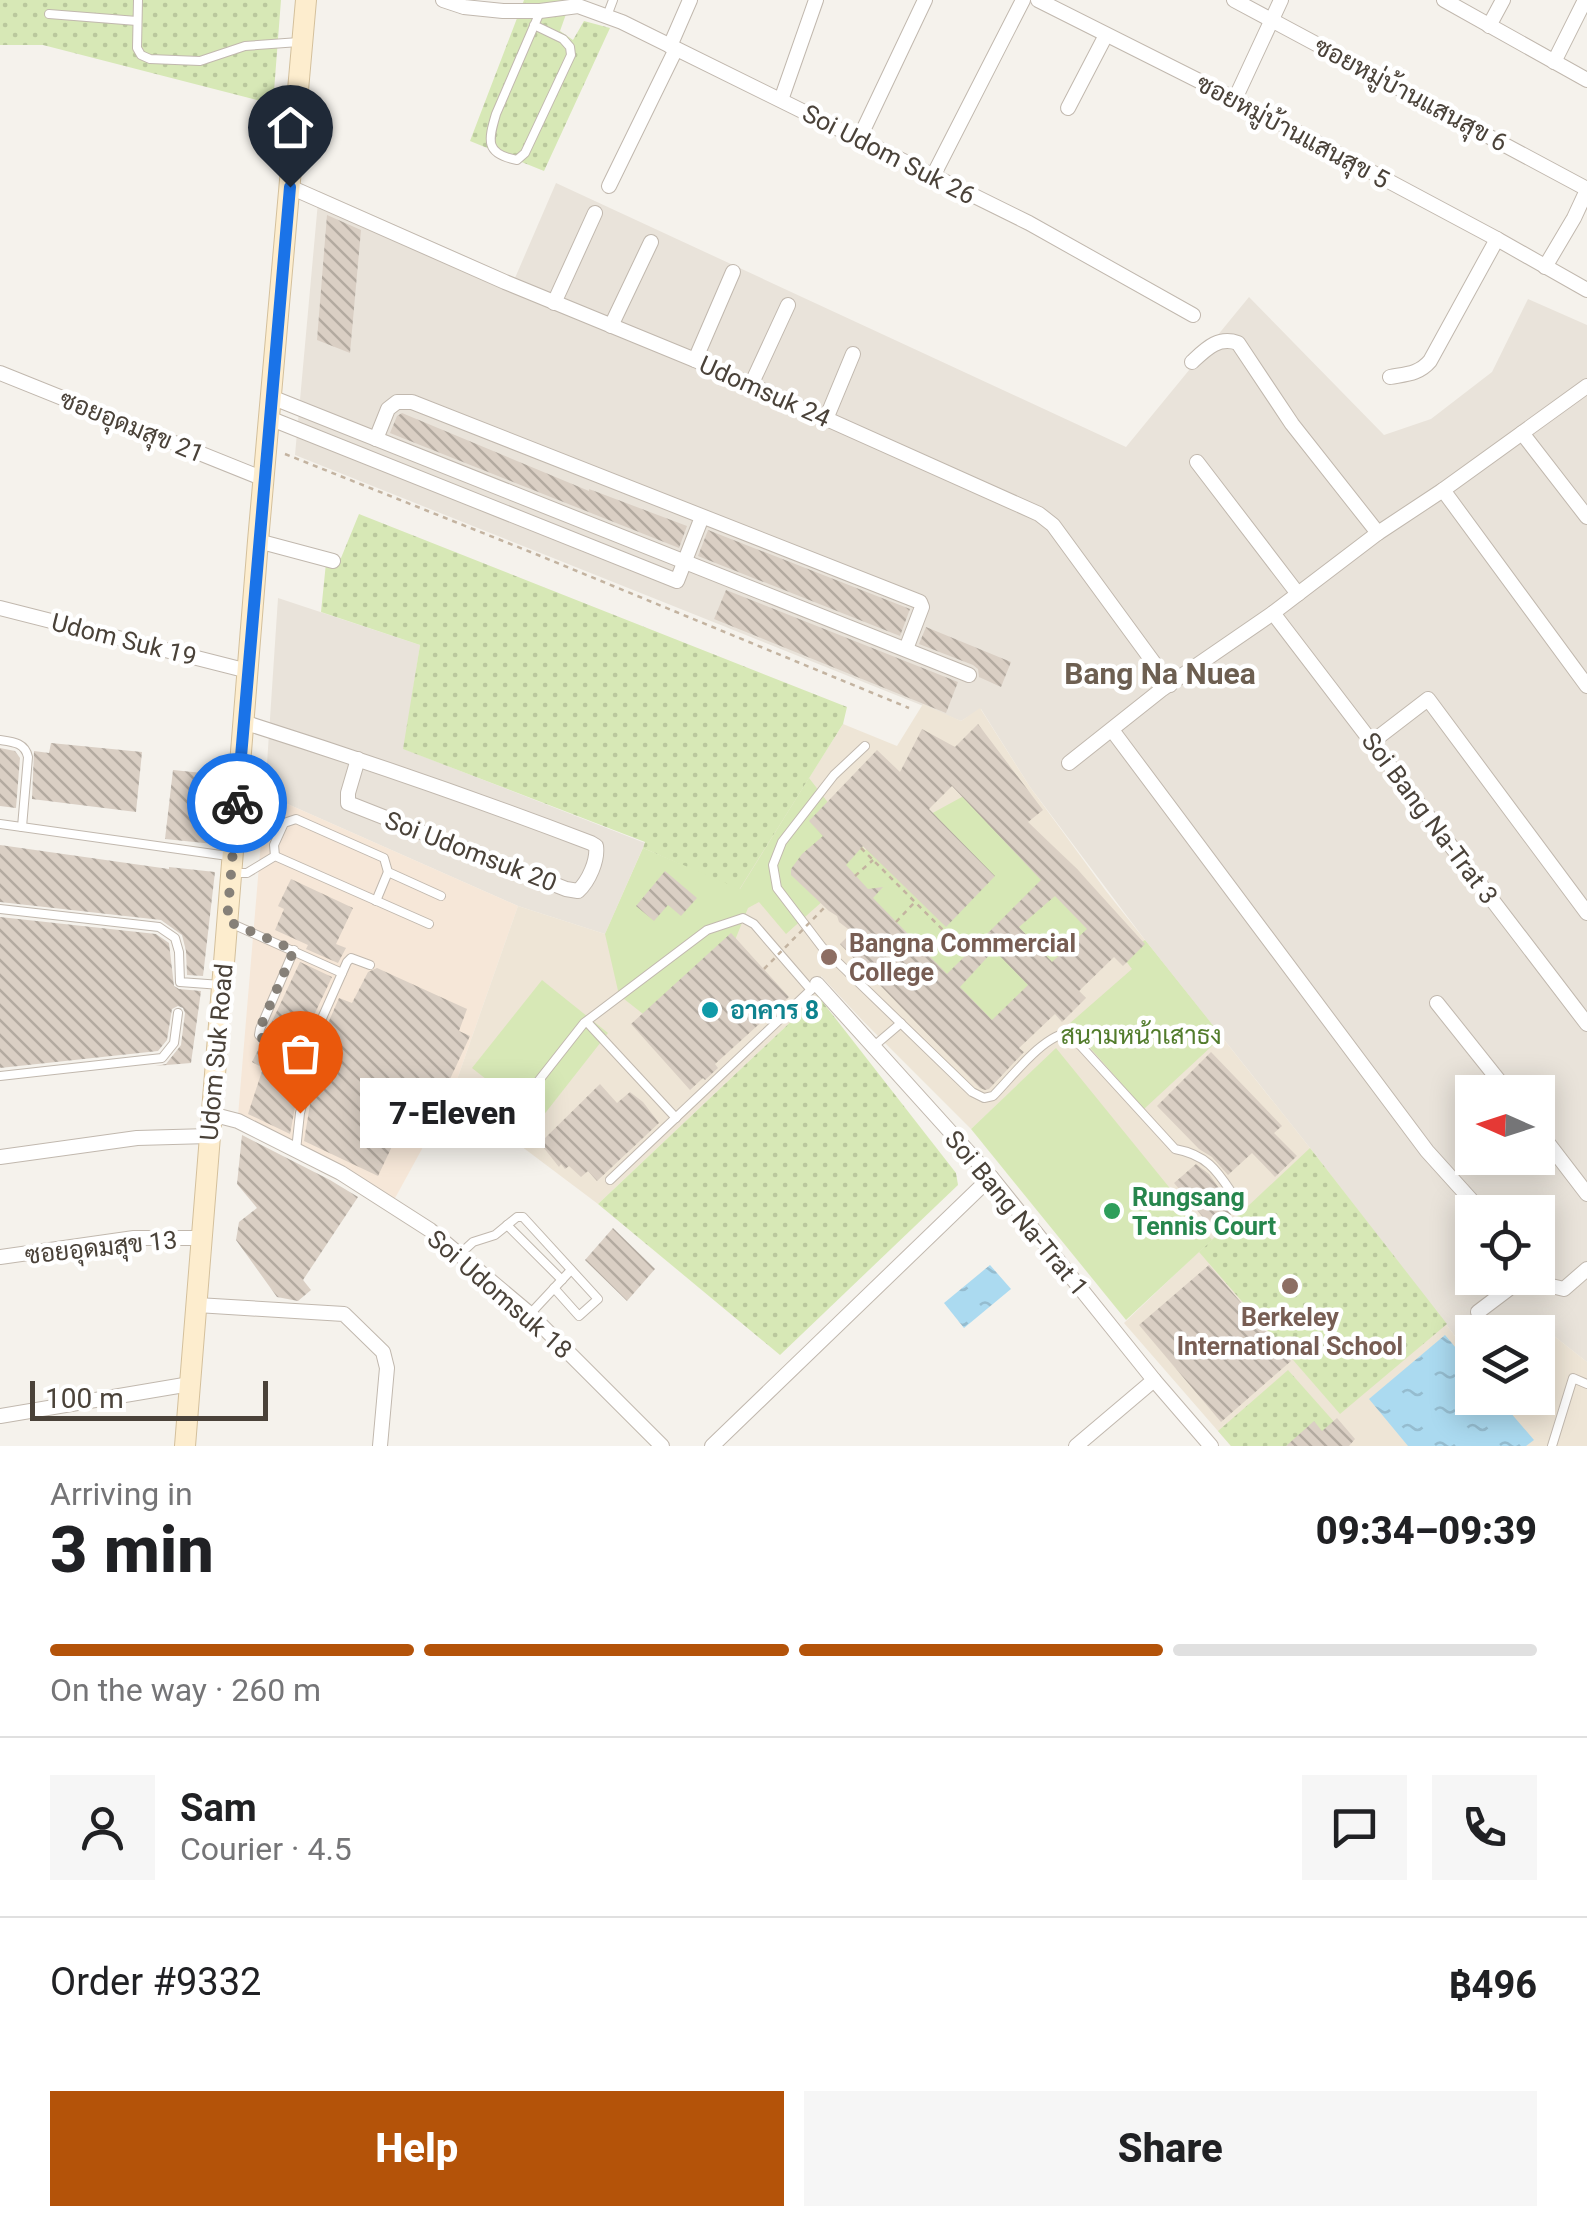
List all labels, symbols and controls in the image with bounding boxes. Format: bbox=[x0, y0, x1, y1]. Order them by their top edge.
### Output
street label: ซอยหมู่บ้านแสนสุข 6 bbox=[1308, 30, 1513, 160]
street label: ซอยหมู่บ้านแสนสุข 5 bbox=[1190, 67, 1395, 197]
pin bbox=[248, 85, 333, 188]
street label: Soi Udom Suk 26 bbox=[798, 98, 980, 210]
icon: home bbox=[263, 100, 318, 155]
street label: Udomsuk 24 bbox=[695, 350, 835, 433]
street label: ซอยอุดมสุข 21 bbox=[54, 384, 208, 471]
street label: Udom Suk 19 bbox=[48, 607, 199, 671]
district label: Bang Na Nuea bbox=[1064, 656, 1256, 691]
street label: Soi Bang Na-Trat 3 bbox=[1356, 727, 1503, 910]
courier bbox=[187, 753, 287, 853]
icon: bike bbox=[210, 776, 265, 831]
street label: Soi Udomsuk 20 bbox=[381, 805, 561, 898]
place label: Bangna Commercial College bbox=[849, 929, 1076, 987]
marker: Bangna Commercial College bbox=[818, 946, 840, 968]
street label: Udom Suk Road bbox=[194, 962, 239, 1142]
place label: อาคาร 8 bbox=[730, 996, 819, 1025]
marker: อาคาร 8 bbox=[699, 999, 721, 1021]
pin bbox=[258, 1011, 343, 1114]
park label: สนามหน้าเสาธง bbox=[1060, 1020, 1222, 1050]
icon: bag bbox=[273, 1026, 328, 1081]
north arrow bbox=[1455, 1075, 1555, 1175]
map controls bbox=[1455, 1075, 1555, 1415]
callout: 7-Eleven bbox=[360, 1078, 545, 1148]
text: 7-Eleven bbox=[389, 1094, 516, 1132]
street label: Soi Bang Na-Trat 1 bbox=[939, 1125, 1094, 1302]
place label: Rungsang Tennis Court bbox=[1132, 1183, 1276, 1241]
button: locate bbox=[1455, 1195, 1555, 1295]
marker: Rungsang Tennis Court bbox=[1101, 1200, 1123, 1222]
street label: Soi Udomsuk 18 bbox=[422, 1224, 578, 1365]
street label: ซอยอุดมสุข 13 bbox=[24, 1225, 179, 1273]
marker: Berkeley International School bbox=[1279, 1275, 1301, 1297]
place label: Berkeley International School bbox=[1177, 1303, 1403, 1361]
button: layers bbox=[1455, 1315, 1555, 1415]
scale bar bbox=[30, 1376, 268, 1420]
text: 100 m bbox=[45, 1382, 124, 1415]
text: Arriving in bbox=[50, 1475, 193, 1513]
text: 09:34–09:39 bbox=[1316, 1509, 1537, 1553]
text: 3 min bbox=[50, 1512, 214, 1588]
text: On the way · 260 m bbox=[50, 1671, 321, 1709]
button: person bbox=[50, 1775, 155, 1880]
button: chat bbox=[1302, 1775, 1407, 1880]
button: phone bbox=[1432, 1775, 1537, 1880]
text: Sam bbox=[180, 1786, 257, 1830]
text: Courier · 4.5 bbox=[180, 1830, 352, 1868]
text: Order #9332 bbox=[50, 1960, 261, 2004]
text: ฿496 bbox=[1449, 1963, 1537, 2007]
button: Help bbox=[50, 2091, 784, 2206]
button: Share bbox=[804, 2091, 1537, 2206]

